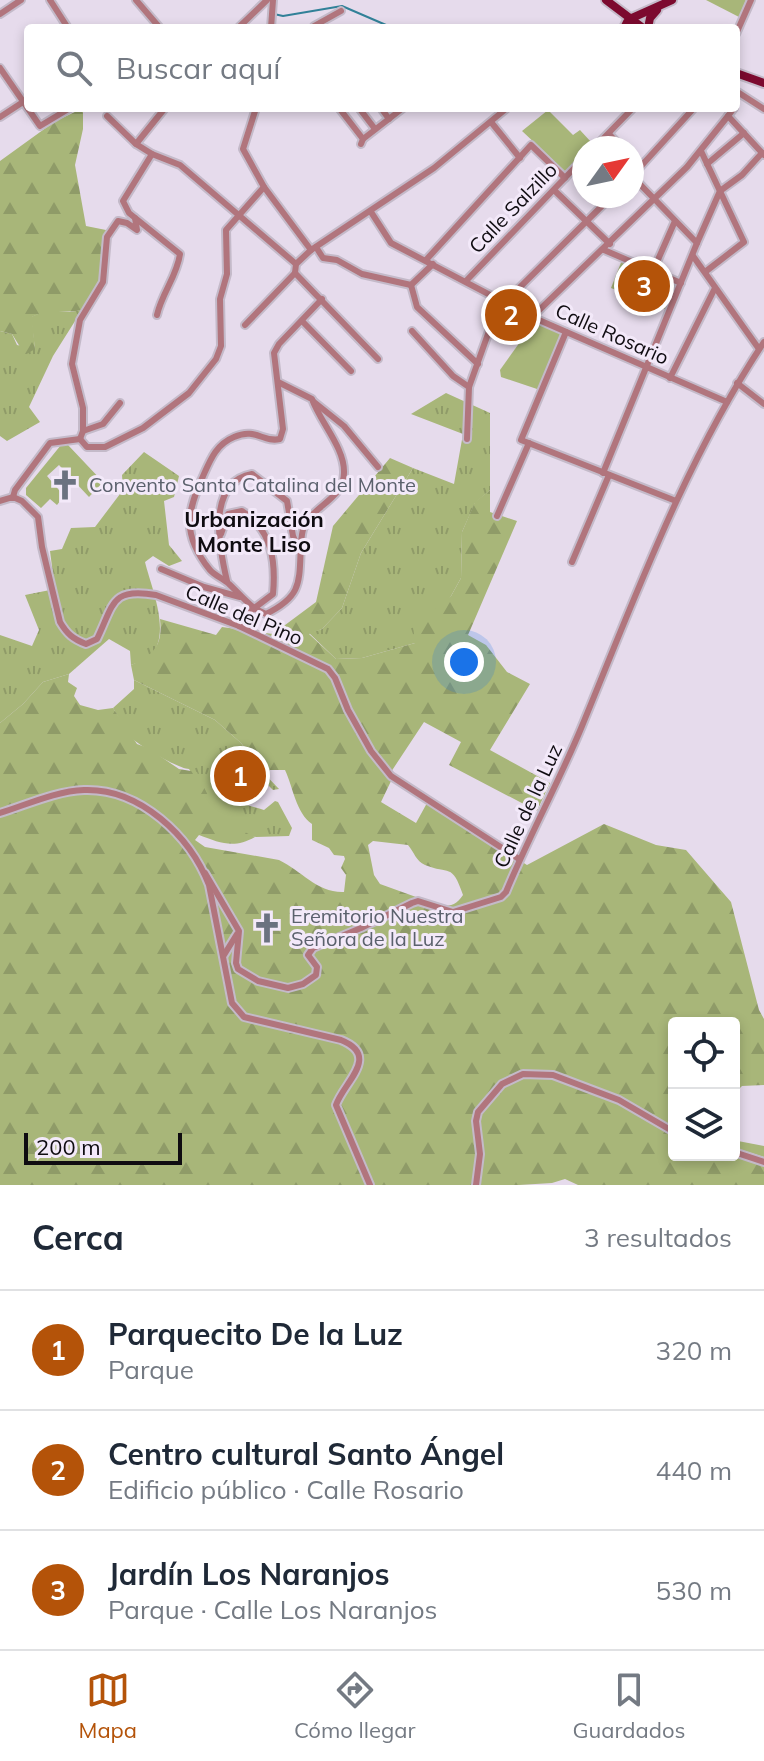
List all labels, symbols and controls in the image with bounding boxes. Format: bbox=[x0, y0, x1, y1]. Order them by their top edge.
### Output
search box bbox=[24, 24, 740, 112]
icon: search bbox=[52, 46, 96, 90]
text: Buscar aquí bbox=[116, 49, 281, 87]
north arrow bbox=[572, 136, 644, 208]
street label: Calle Salzillo bbox=[463, 157, 562, 258]
pin: 3 bbox=[618, 256, 670, 316]
pin: 2 bbox=[485, 285, 537, 345]
street label: Calle Rosario bbox=[552, 297, 673, 370]
church icon: Convento Santa Catalina del Monte bbox=[48, 468, 82, 502]
place label: Convento Santa Catalina del Monte bbox=[89, 472, 416, 497]
district label: Urbanización Monte Liso bbox=[184, 505, 324, 558]
street label: Calle del Pino bbox=[182, 579, 307, 650]
your location bbox=[444, 642, 484, 682]
street label: Calle de la Luz bbox=[488, 740, 567, 872]
pin: 1 bbox=[214, 746, 266, 806]
place label: Eremitorio Nuestra Señora de la Luz bbox=[291, 903, 463, 951]
church icon: Eremitorio Nuestra Señora de la Luz bbox=[250, 911, 284, 945]
map controls bbox=[668, 1017, 740, 1161]
button: locate bbox=[668, 1017, 740, 1089]
button: layers bbox=[668, 1089, 740, 1161]
scale bar bbox=[24, 1129, 182, 1165]
text: 200 m bbox=[36, 1133, 101, 1161]
text: Cerca bbox=[32, 1216, 124, 1259]
text: 3 resultados bbox=[584, 1221, 732, 1254]
text: Parquecito De la Luz bbox=[108, 1315, 403, 1353]
text: 1 bbox=[50, 1334, 66, 1367]
text: 320 m bbox=[656, 1334, 732, 1367]
text: Parque bbox=[108, 1353, 194, 1386]
text: Centro cultural Santo Ángel bbox=[108, 1435, 504, 1473]
text: 2 bbox=[50, 1454, 66, 1487]
text: 440 m bbox=[656, 1454, 732, 1487]
text: Edificio público · Calle Rosario bbox=[108, 1473, 464, 1506]
text: Jardín Los Naranjos bbox=[108, 1555, 390, 1593]
text: 3 bbox=[50, 1574, 66, 1607]
text: 530 m bbox=[656, 1574, 732, 1607]
text: Parque · Calle Los Naranjos bbox=[108, 1593, 437, 1626]
tab: Mapa bbox=[79, 1668, 137, 1744]
tab: Cómo llegar bbox=[294, 1668, 415, 1744]
tab: Guardados bbox=[573, 1668, 685, 1744]

